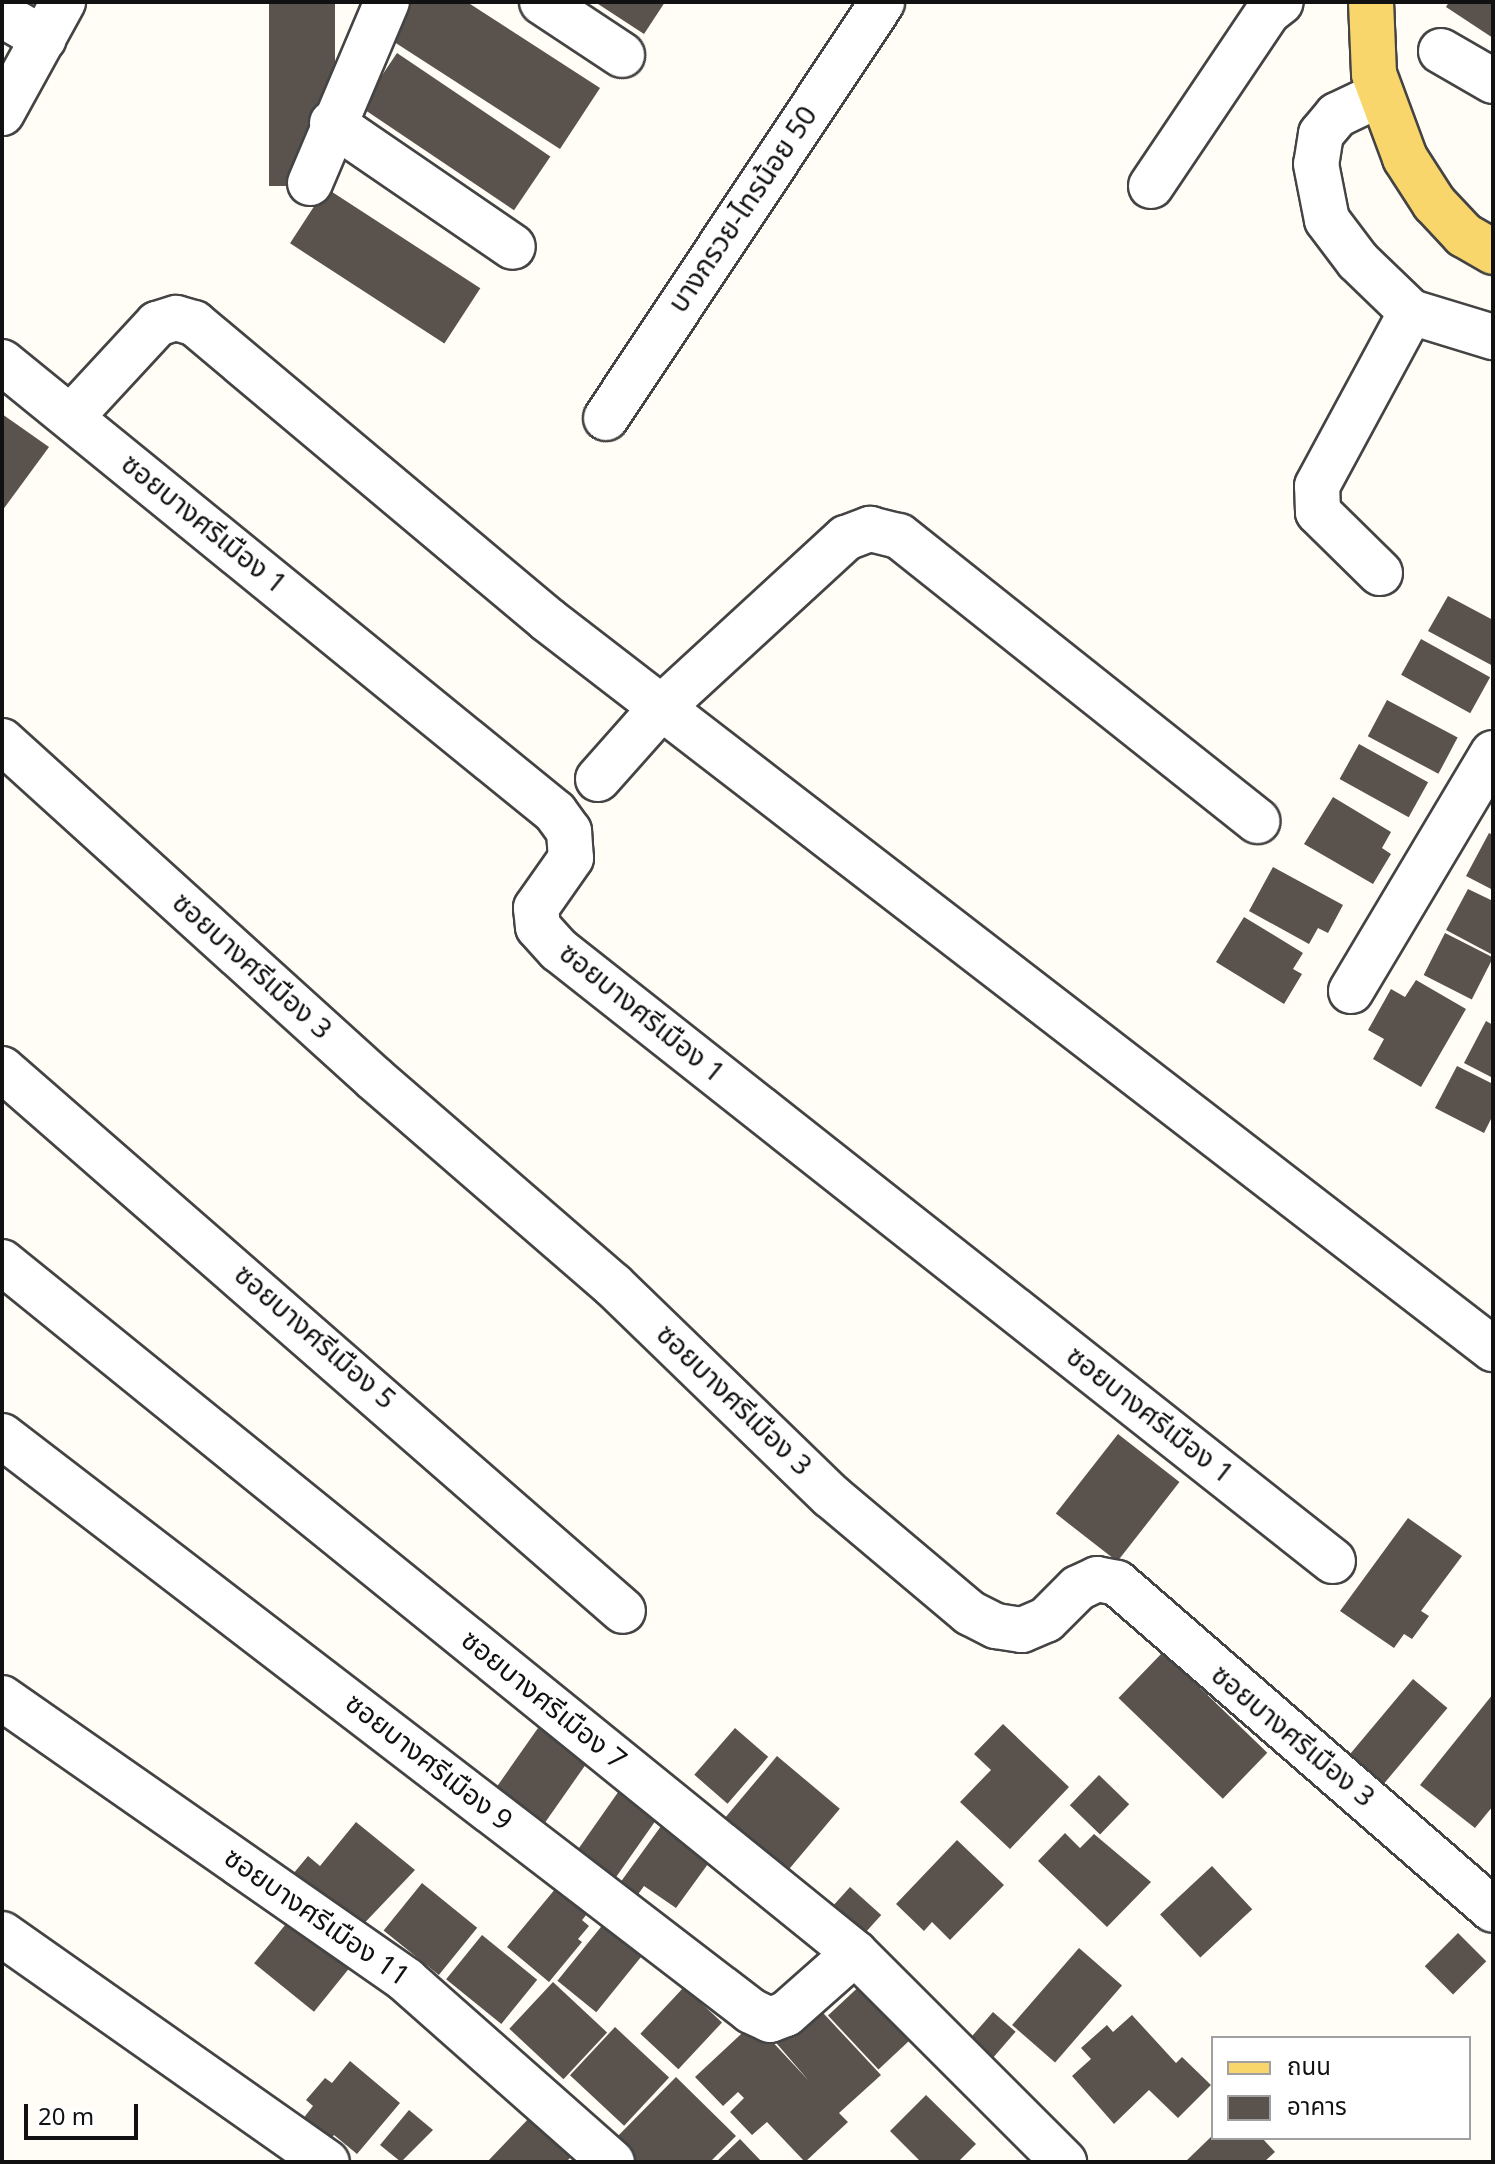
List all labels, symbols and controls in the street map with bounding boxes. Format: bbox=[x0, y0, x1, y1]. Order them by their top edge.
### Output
street label: บางกรวย-ไทรน้อย 50 bbox=[663, 100, 825, 320]
street label: ซอยบางศรีเมือง 1 bbox=[114, 448, 292, 602]
street label: ซอยบางศรีเมือง 3 bbox=[164, 887, 338, 1047]
street label: ซอยบางศรีเมือง 1 bbox=[552, 937, 730, 1091]
street label: ซอยบางศรีเมือง 5 bbox=[226, 1259, 402, 1417]
street label: ซอยบางศรีเมือง 3 bbox=[648, 1319, 818, 1483]
street label: ซอยบางศรีเมือง 1 bbox=[1059, 1340, 1239, 1492]
street label: ซอยบางศรีเมือง 7 bbox=[454, 1624, 632, 1778]
street label: ซอยบางศรีเมือง 3 bbox=[1204, 1659, 1380, 1815]
street label: ซอยบางศรีเมือง 9 bbox=[338, 1687, 518, 1839]
street label: ซอยบางศรีเมือง 11 bbox=[217, 1842, 415, 1994]
legend bbox=[1211, 2036, 1471, 2140]
text: ถนน bbox=[1287, 2050, 1331, 2086]
scale bar bbox=[28, 2088, 142, 2138]
text: อาคาร bbox=[1287, 2090, 1347, 2126]
text: 20 m bbox=[38, 2100, 94, 2136]

